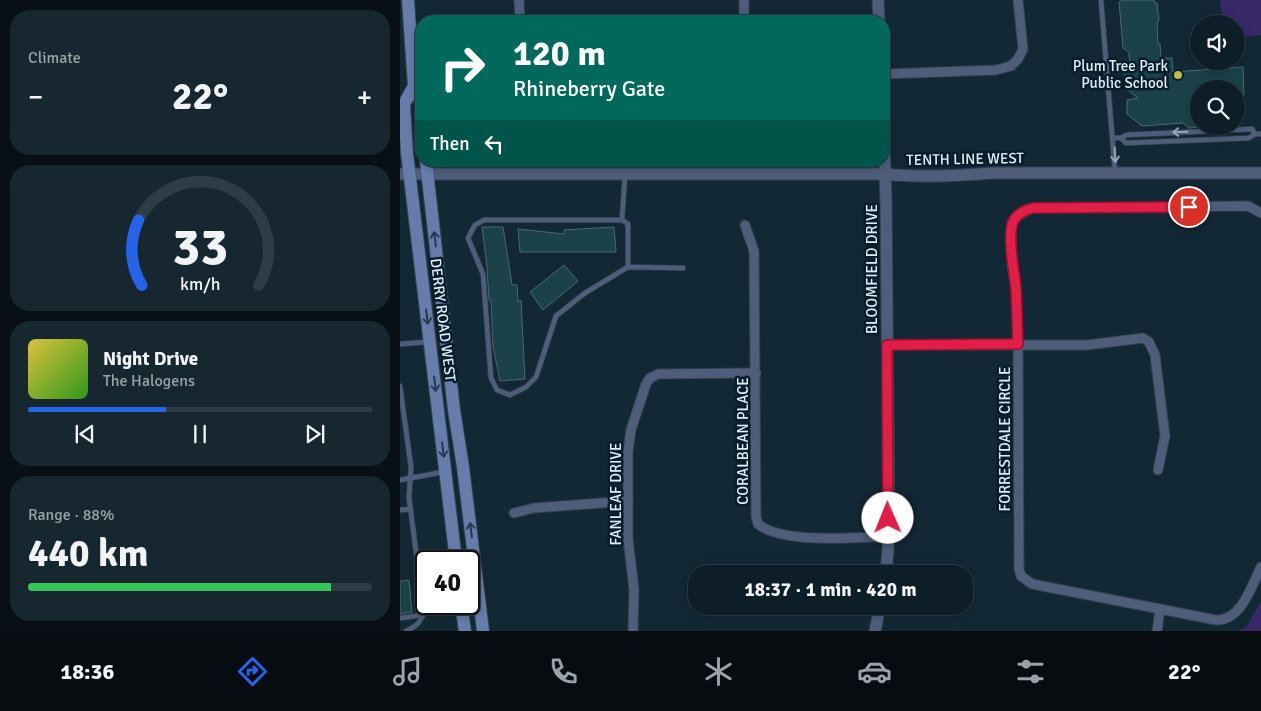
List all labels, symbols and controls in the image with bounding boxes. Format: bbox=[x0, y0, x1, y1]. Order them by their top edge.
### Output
map controls bbox=[1190, 15, 1245, 135]
button: sound bbox=[1190, 15, 1245, 70]
text: 120 m bbox=[513, 32, 606, 75]
icon: right bbox=[430, 35, 495, 100]
text: Climate bbox=[28, 48, 81, 68]
place label: Plum Tree Park Public School bbox=[1073, 57, 1168, 92]
marker: Plum Tree Park Public School bbox=[1172, 69, 1184, 81]
text: 22° bbox=[172, 73, 228, 120]
text: Rhineberry Gate bbox=[513, 75, 665, 102]
text: − bbox=[28, 80, 43, 114]
text: + bbox=[357, 80, 372, 114]
button: search bbox=[1190, 80, 1245, 135]
one-way arrow bbox=[1172, 128, 1188, 137]
icon: left bbox=[480, 130, 508, 158]
text: Then bbox=[430, 132, 470, 156]
one-way arrow bbox=[1110, 147, 1119, 163]
street label: TENTH LINE WEST bbox=[906, 149, 1025, 169]
pin bbox=[1168, 186, 1210, 228]
icon: arrive bbox=[1175, 193, 1203, 221]
street label: BLOOMFIELD DRIVE bbox=[863, 204, 881, 334]
text: 33 bbox=[172, 215, 228, 279]
one-way arrow bbox=[430, 232, 440, 248]
street label: DERRY ROAD WEST bbox=[427, 257, 460, 383]
text: km/h bbox=[180, 273, 220, 295]
one-way arrow bbox=[422, 309, 432, 325]
text: Night Drive bbox=[103, 347, 198, 371]
street label: FORRESTDALE CIRCLE bbox=[996, 366, 1014, 512]
text: The Halogens bbox=[103, 371, 195, 391]
one-way arrow bbox=[430, 376, 440, 392]
street label: CORALBEAN PLACE bbox=[734, 377, 752, 505]
icon: previous bbox=[71, 420, 99, 448]
icon: pause bbox=[186, 420, 214, 448]
icon: next bbox=[301, 420, 329, 448]
one-way arrow bbox=[438, 441, 448, 457]
street label: FANLEAF DRIVE bbox=[607, 443, 625, 545]
position arrow bbox=[861, 491, 913, 543]
text: Range · 88% bbox=[28, 505, 114, 525]
one-way arrow bbox=[465, 523, 475, 539]
text: 440 km bbox=[28, 530, 149, 577]
speed limit sign: 40 bbox=[415, 550, 480, 615]
text: 18:37 · 1 min · 420 m bbox=[744, 578, 917, 602]
icon: directions bbox=[235, 654, 270, 689]
icon: music bbox=[390, 654, 425, 689]
icon: phone bbox=[546, 654, 581, 689]
icon: climate bbox=[701, 654, 736, 689]
icon: car bbox=[857, 654, 892, 689]
icon: filters bbox=[1013, 654, 1048, 689]
text: 18:36 bbox=[60, 658, 114, 685]
text: 22° bbox=[1168, 658, 1201, 685]

